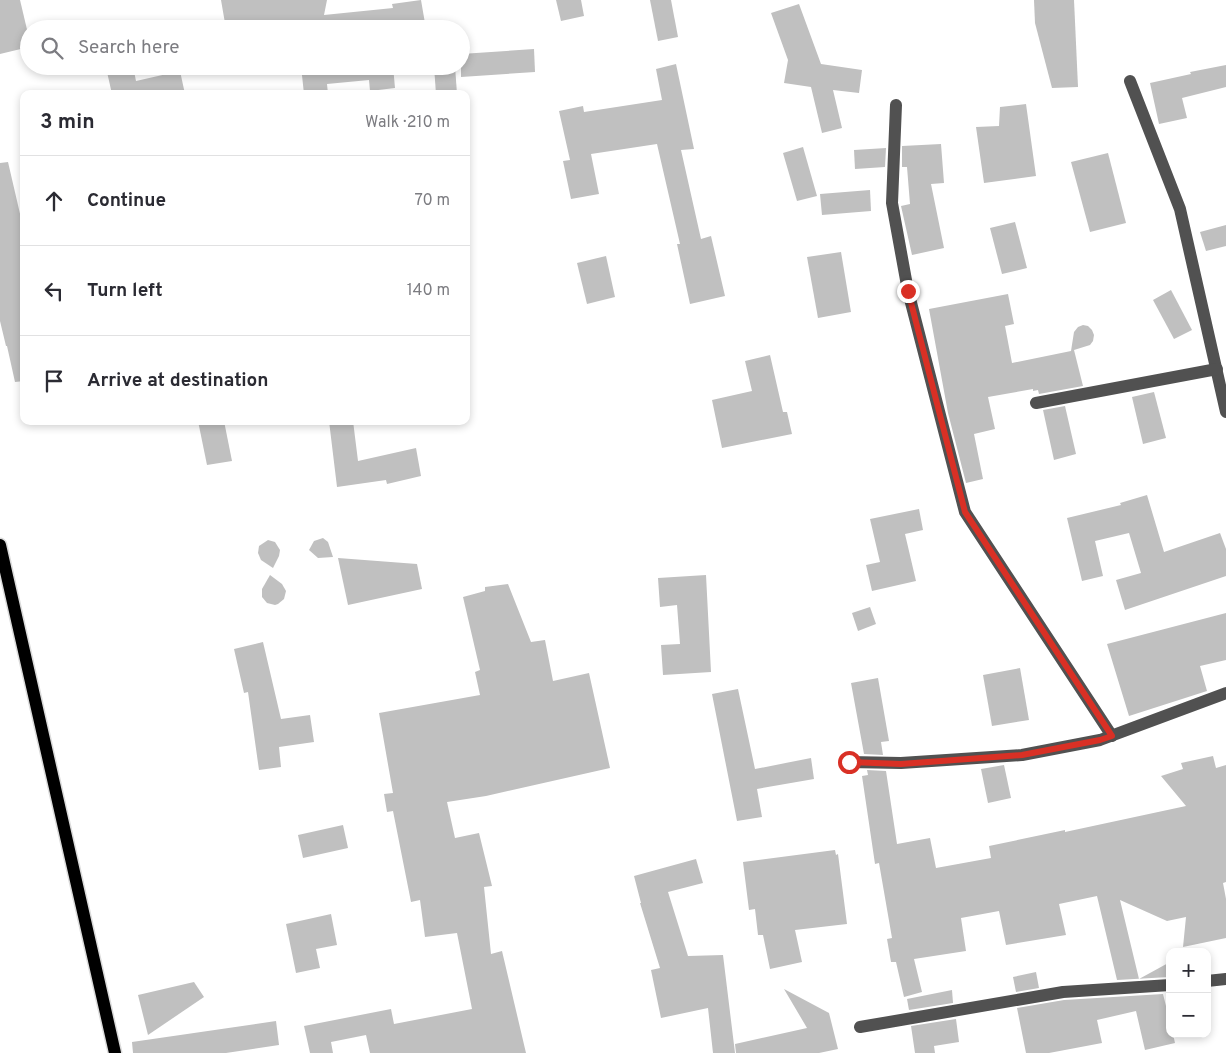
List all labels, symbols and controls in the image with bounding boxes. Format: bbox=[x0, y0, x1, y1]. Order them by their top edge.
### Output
search box bbox=[20, 20, 470, 75]
icon: search bbox=[38, 34, 66, 62]
text: Search here bbox=[78, 36, 180, 60]
text: 3 min bbox=[40, 109, 95, 136]
text: Walk · 210 m bbox=[365, 113, 450, 133]
icon: ahead bbox=[40, 187, 68, 215]
text: Continue bbox=[87, 189, 166, 213]
text: 70 m bbox=[415, 191, 450, 211]
icon: left bbox=[40, 277, 68, 305]
text: Turn left bbox=[87, 279, 163, 303]
route end bbox=[897, 280, 920, 303]
text: 140 m bbox=[407, 281, 450, 301]
icon: arrive bbox=[40, 367, 68, 395]
text: Arrive at destination bbox=[87, 369, 268, 393]
route start bbox=[838, 751, 861, 774]
map controls bbox=[1166, 948, 1211, 1038]
button: + bbox=[1166, 948, 1211, 993]
button: − bbox=[1166, 993, 1211, 1038]

